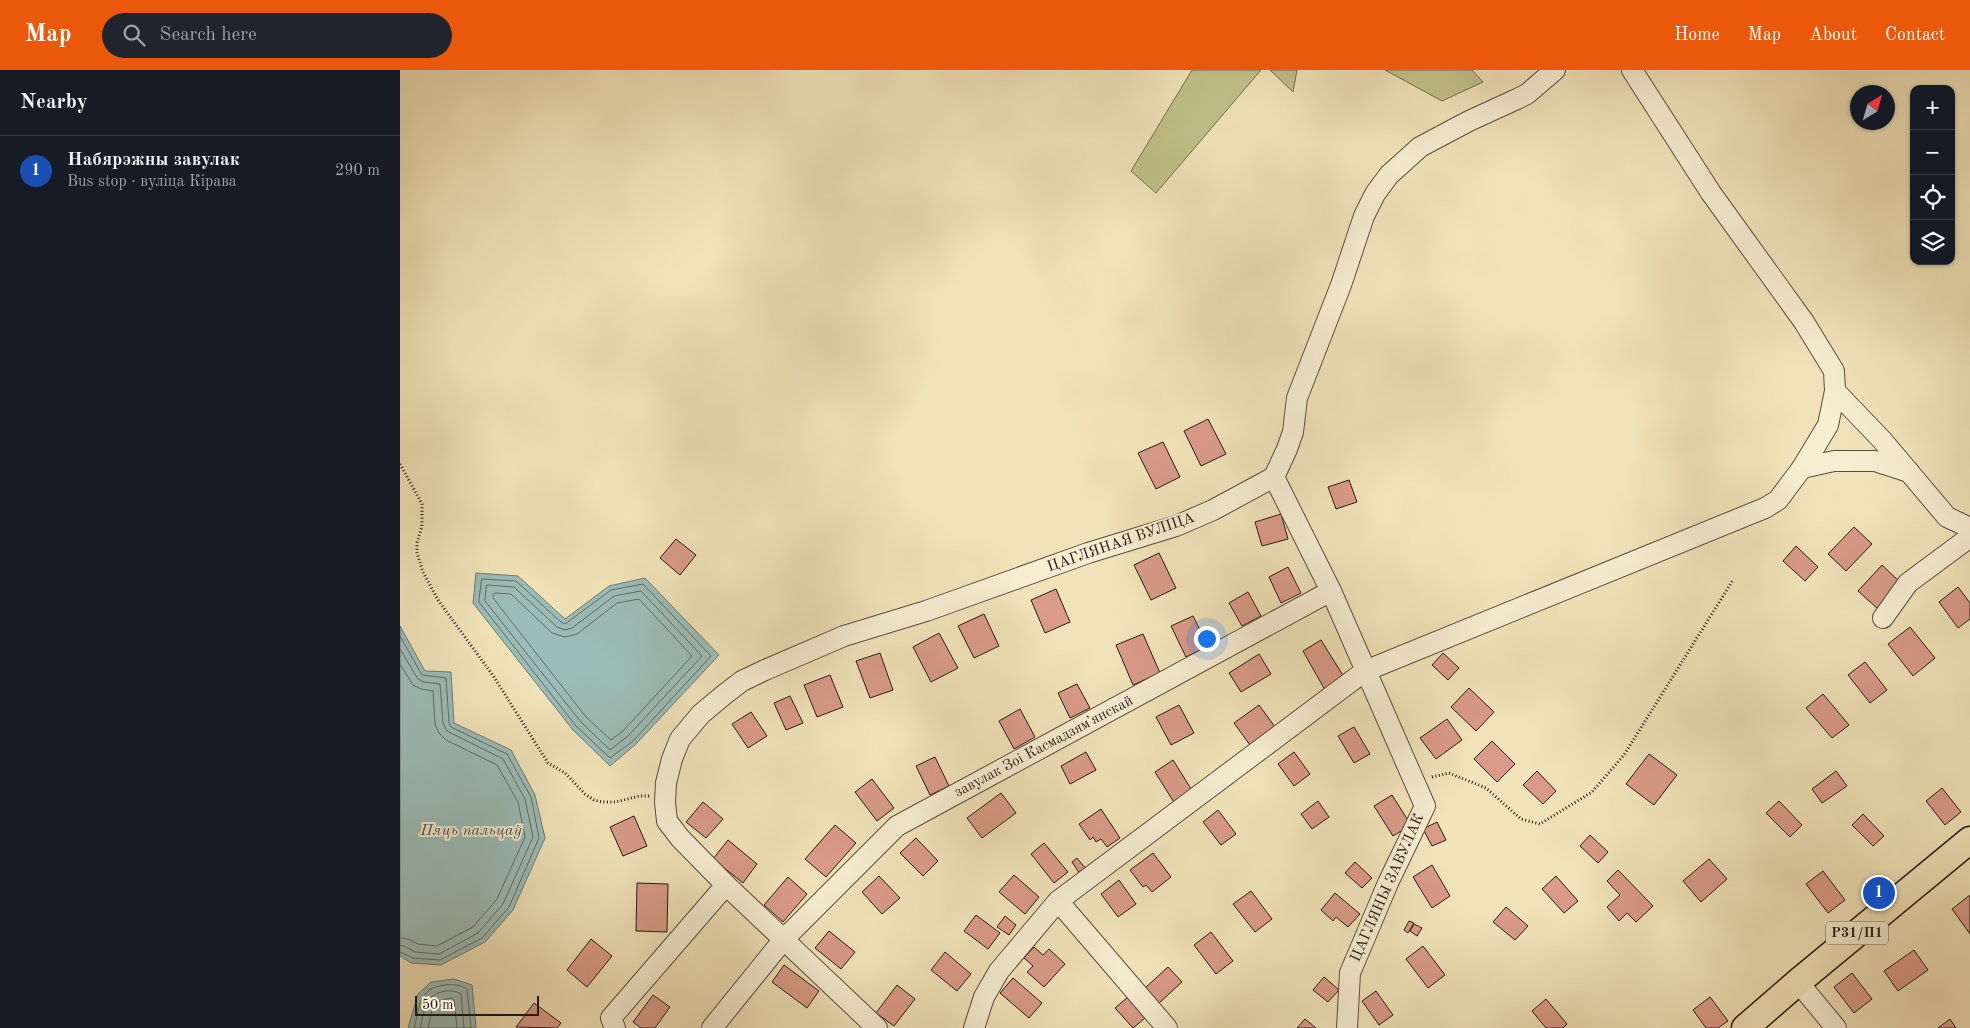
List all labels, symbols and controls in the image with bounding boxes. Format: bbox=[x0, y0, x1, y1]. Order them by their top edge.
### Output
search box bbox=[102, 13, 452, 58]
icon: search bbox=[120, 21, 148, 49]
text: Map bbox=[25, 23, 72, 47]
text: Search here bbox=[160, 26, 257, 45]
text: Home bbox=[1674, 26, 1720, 44]
text: Map bbox=[1748, 26, 1781, 44]
text: About bbox=[1809, 26, 1857, 44]
text: Contact bbox=[1885, 26, 1945, 44]
north arrow bbox=[1850, 85, 1895, 130]
map controls bbox=[1910, 85, 1955, 265]
button: + bbox=[1910, 85, 1955, 130]
text: Nearby bbox=[20, 92, 88, 113]
button: − bbox=[1910, 130, 1955, 175]
text: Набярэжны завулак bbox=[67, 151, 240, 170]
text: 1 bbox=[31, 163, 41, 179]
text: 290 m bbox=[335, 163, 380, 179]
text: Bus stop · вуліца Кірава bbox=[67, 174, 237, 190]
button: locate bbox=[1910, 175, 1955, 220]
button: layers bbox=[1910, 220, 1955, 265]
street label: ЦАГЛЯНАЯ ВУЛІЦА bbox=[1045, 511, 1197, 575]
your location bbox=[1194, 626, 1220, 652]
street label: завулак Зоі Касмадзямʼянскай bbox=[952, 693, 1136, 801]
street label: ЦАГЛЯНЫ ЗАВУЛАК bbox=[1349, 812, 1427, 964]
water label: Пяць пальцаў bbox=[419, 823, 523, 839]
pin: 1 bbox=[1863, 874, 1895, 912]
road number: Р31/П1 bbox=[1826, 921, 1888, 944]
scale bar bbox=[415, 993, 539, 1016]
text: 50 m bbox=[422, 998, 453, 1012]

